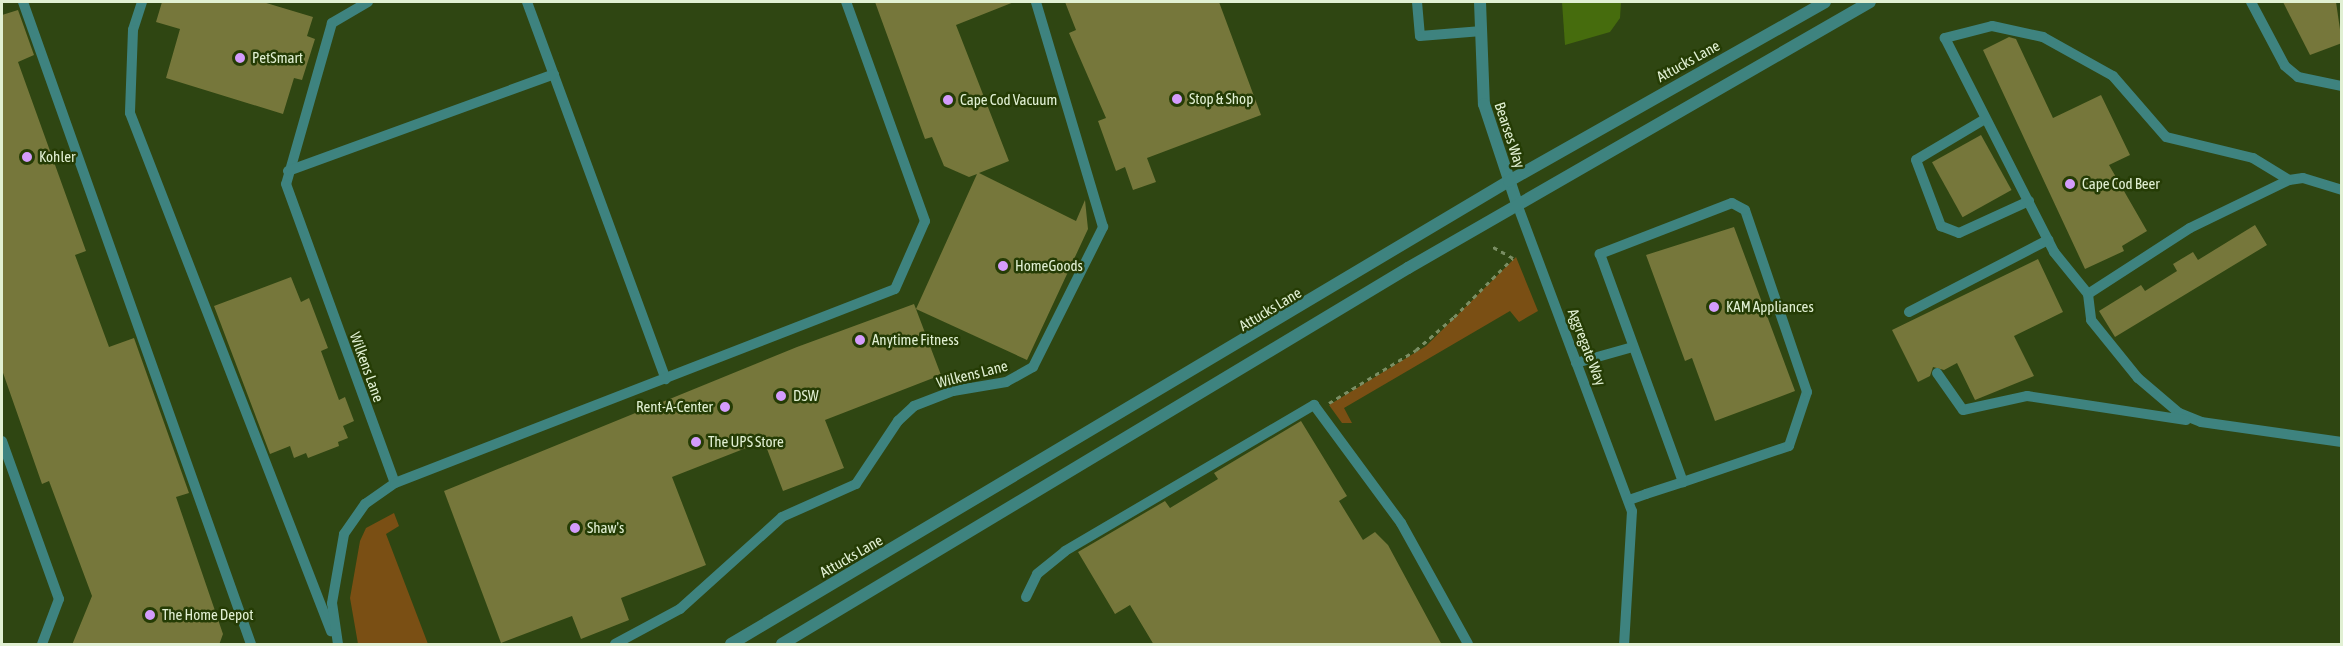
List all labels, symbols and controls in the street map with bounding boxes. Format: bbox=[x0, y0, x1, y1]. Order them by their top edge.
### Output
street label: Attucks Lane bbox=[1653, 36, 1723, 86]
place label: PetSmart bbox=[252, 49, 303, 67]
marker: PetSmart bbox=[233, 51, 247, 65]
place label: Stop & Shop bbox=[1189, 90, 1253, 108]
place label: Cape Cod Vacuum bbox=[960, 91, 1057, 109]
marker: Stop & Shop bbox=[1170, 92, 1184, 106]
marker: Cape Cod Vacuum bbox=[941, 93, 955, 107]
street label: Bearses Way bbox=[1491, 100, 1529, 170]
place label: Kohler bbox=[39, 148, 75, 166]
marker: Kohler bbox=[20, 150, 34, 164]
place label: Cape Cod Beer bbox=[2082, 175, 2160, 193]
marker: Cape Cod Beer bbox=[2063, 177, 2077, 191]
place label: HomeGoods bbox=[1015, 257, 1083, 275]
marker: HomeGoods bbox=[996, 259, 1010, 273]
street label: Attucks Lane bbox=[1236, 283, 1304, 335]
place label: KAM Appliances bbox=[1726, 298, 1814, 316]
marker: KAM Appliances bbox=[1707, 300, 1721, 314]
street label: Aggregate Way bbox=[1564, 306, 1610, 388]
street label: Wilkens Lane bbox=[346, 330, 388, 404]
place label: Anytime Fitness bbox=[872, 331, 959, 349]
marker: Anytime Fitness bbox=[853, 333, 867, 347]
street label: Wilkens Lane bbox=[934, 356, 1010, 392]
place label: DSW bbox=[793, 387, 819, 405]
marker: DSW bbox=[774, 389, 788, 403]
place label: Rent-A-Center bbox=[636, 398, 713, 416]
marker: Rent-A-Center bbox=[718, 400, 732, 414]
place label: The UPS Store bbox=[708, 433, 784, 451]
marker: The UPS Store bbox=[689, 435, 703, 449]
place label: Shaw's bbox=[587, 519, 624, 537]
marker: Shaw's bbox=[568, 521, 582, 535]
street label: Attucks Lane bbox=[816, 531, 886, 581]
place label: The Home Depot bbox=[162, 606, 254, 624]
marker: The Home Depot bbox=[143, 608, 157, 622]

